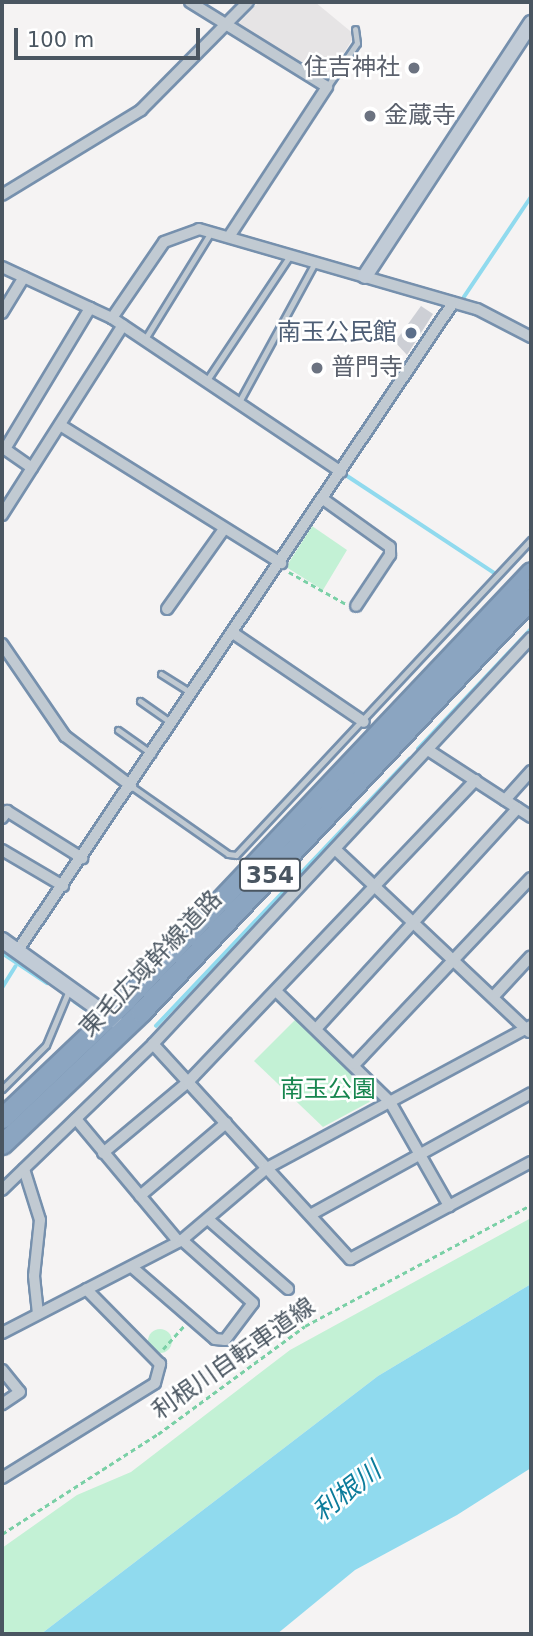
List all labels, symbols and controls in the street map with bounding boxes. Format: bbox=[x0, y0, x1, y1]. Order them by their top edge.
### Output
scale bar bbox=[18, 14, 203, 58]
text: 100 m bbox=[27, 28, 94, 52]
place label: 住吉神社 bbox=[304, 54, 400, 82]
marker: 住吉神社 bbox=[406, 60, 422, 76]
place label: 金蔵寺 bbox=[384, 102, 456, 130]
marker: 金蔵寺 bbox=[362, 108, 378, 124]
place label: 南玉公民館 bbox=[277, 319, 397, 347]
marker: 南玉公民館 bbox=[403, 325, 419, 341]
place label: 普門寺 bbox=[331, 354, 403, 382]
marker: 普門寺 bbox=[309, 360, 325, 376]
road number: 354 bbox=[238, 856, 302, 894]
street label: 東毛広域幹線道路 bbox=[74, 885, 228, 1043]
park label: 南玉公園 bbox=[280, 1076, 376, 1104]
street label: 利根川自転車道線 bbox=[147, 1292, 321, 1426]
water label: 利根川 bbox=[307, 1456, 387, 1528]

